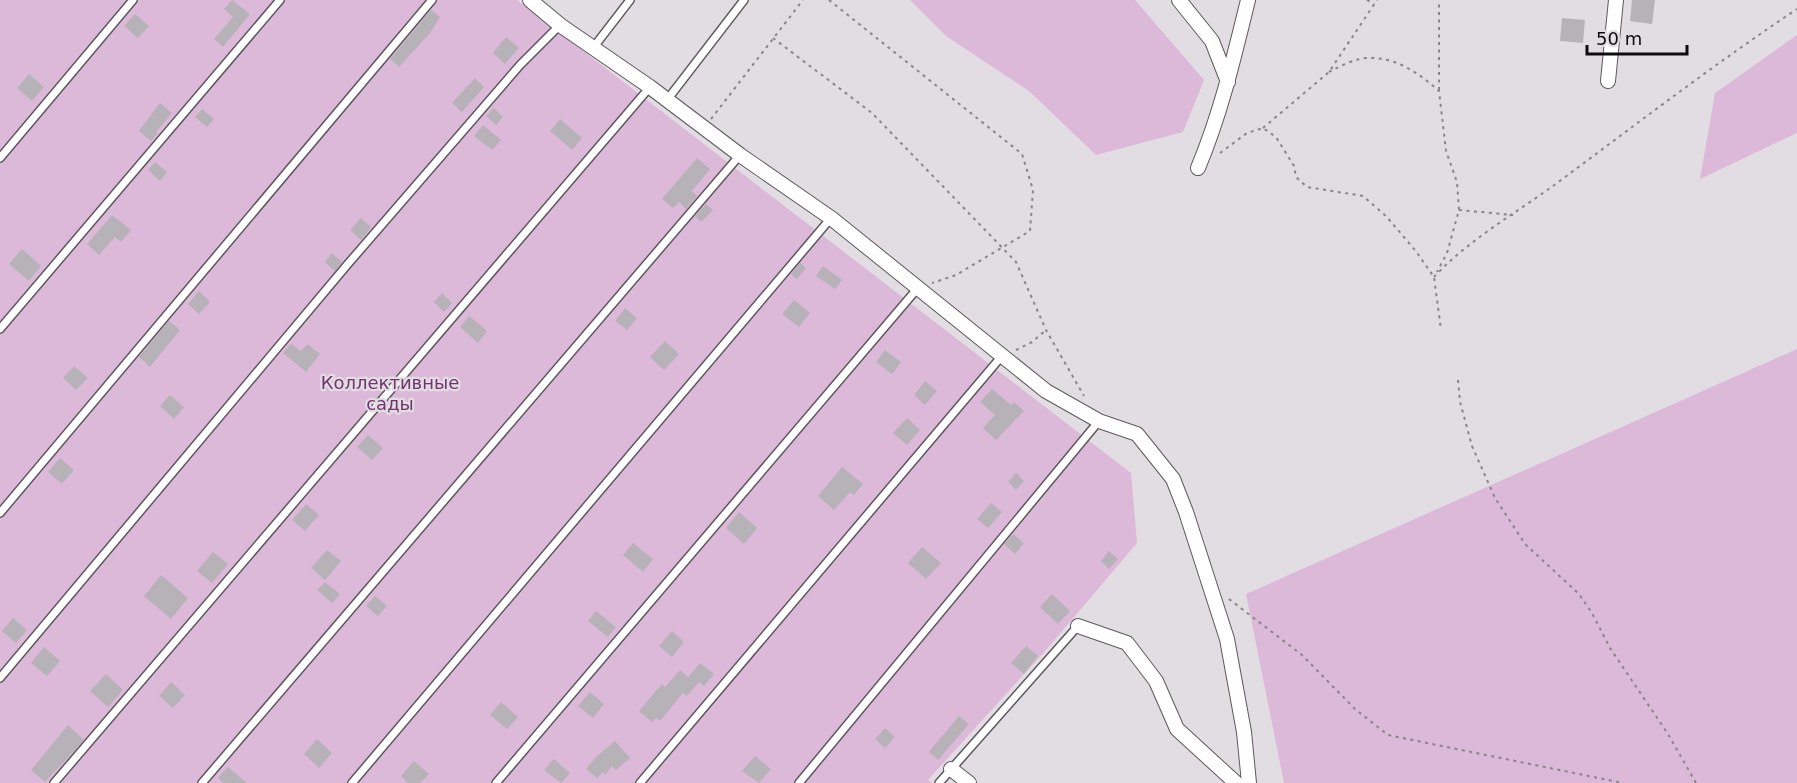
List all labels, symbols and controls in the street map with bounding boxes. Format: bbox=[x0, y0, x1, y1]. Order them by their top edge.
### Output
scale bar bbox=[1587, 18, 1688, 56]
text: 50 m bbox=[1596, 28, 1642, 49]
park label: Коллективные сады bbox=[321, 372, 459, 414]

